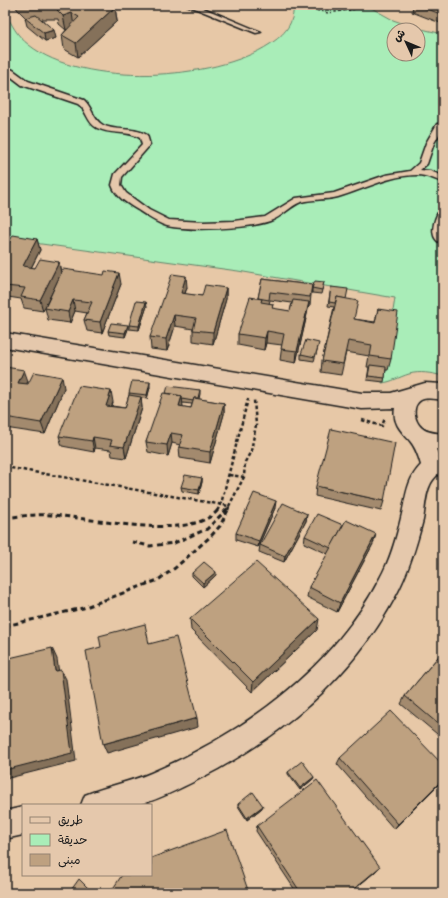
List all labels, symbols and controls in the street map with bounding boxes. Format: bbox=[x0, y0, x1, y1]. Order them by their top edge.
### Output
north arrow bbox=[386, 22, 426, 62]
text: ش bbox=[390, 26, 408, 44]
legend bbox=[22, 804, 152, 876]
text: طريق bbox=[58, 812, 83, 828]
text: حديقة bbox=[58, 832, 87, 848]
text: مبنى bbox=[58, 852, 81, 868]

